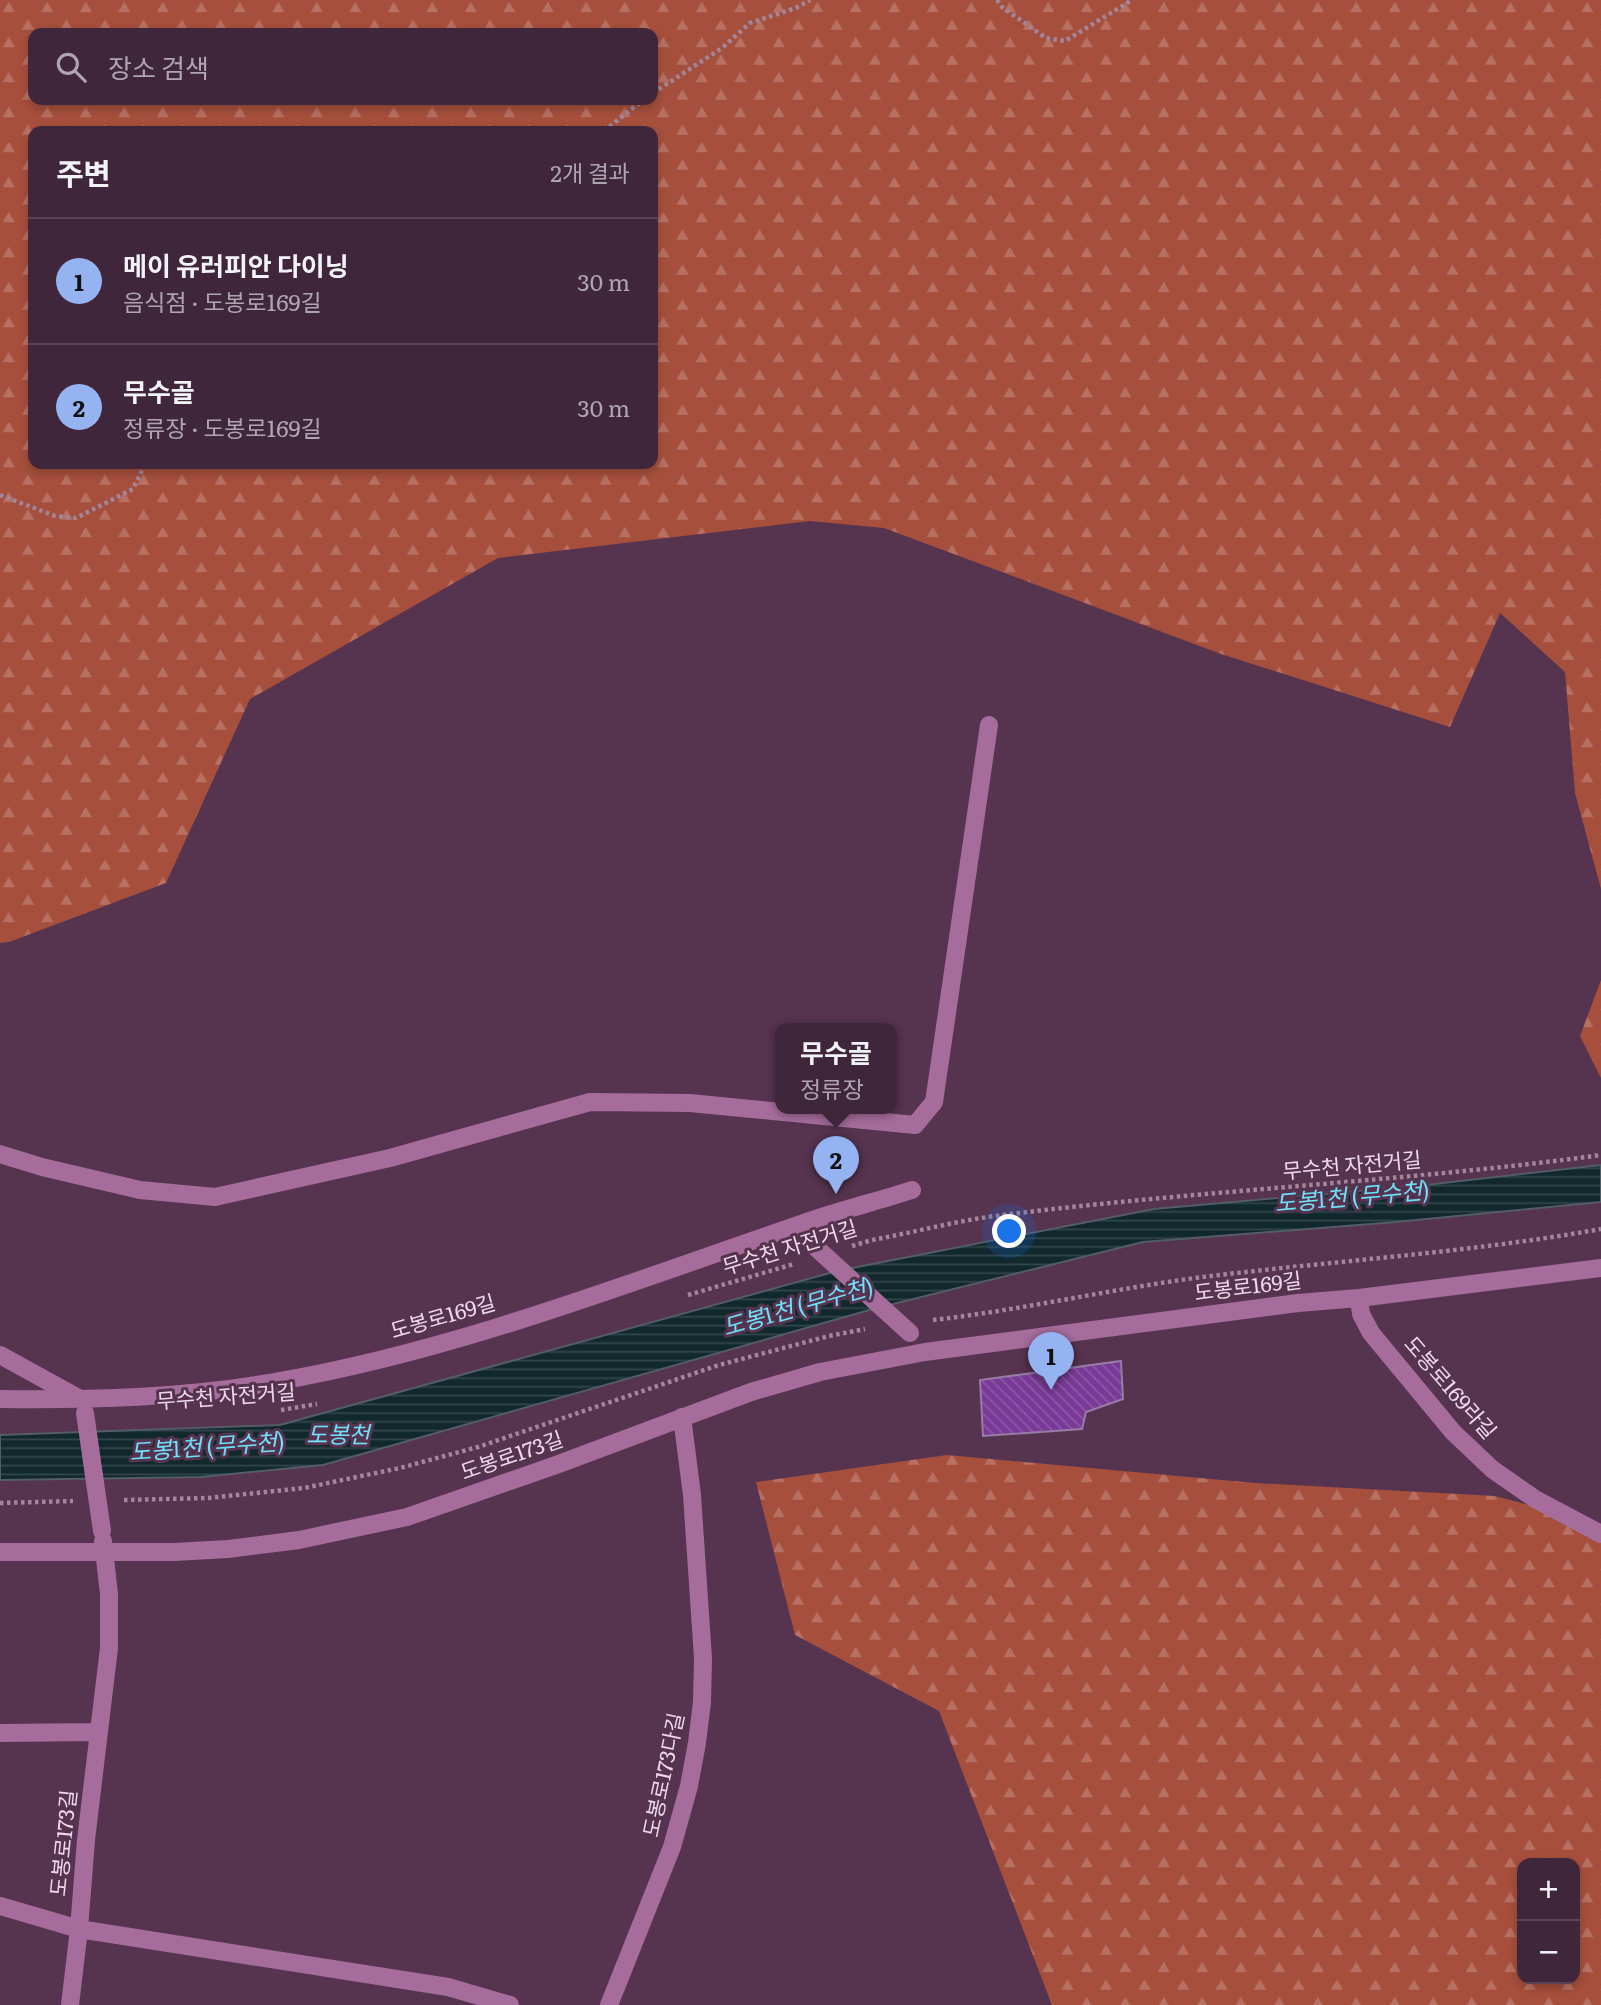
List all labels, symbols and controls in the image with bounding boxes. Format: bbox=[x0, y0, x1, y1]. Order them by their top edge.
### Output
search box bbox=[28, 28, 658, 105]
text: 장소 검색 bbox=[108, 47, 209, 86]
icon: search bbox=[52, 48, 90, 86]
text: 주변 bbox=[56, 150, 111, 194]
text: 2개 결과 bbox=[550, 155, 630, 189]
text: 메이 유러피안 다이닝 bbox=[123, 245, 349, 284]
text: 1 bbox=[74, 264, 84, 298]
text: 30 m bbox=[577, 264, 630, 298]
text: 음식점 · 도봉로169길 bbox=[123, 284, 322, 318]
text: 무수골 bbox=[123, 371, 195, 410]
text: 2 bbox=[73, 390, 85, 424]
text: 30 m bbox=[577, 390, 630, 424]
text: 정류장 · 도봉로169길 bbox=[123, 410, 322, 444]
popup bbox=[775, 1023, 897, 1114]
text: 무수골 bbox=[800, 1032, 872, 1071]
text: 정류장 bbox=[800, 1071, 864, 1105]
pin: 2 bbox=[813, 1136, 859, 1194]
street label: 무수천 자전거길 bbox=[1281, 1142, 1423, 1185]
water label: 도봉1천 (무수천) bbox=[1273, 1171, 1431, 1219]
street label: 무수천 자전거길 bbox=[718, 1210, 860, 1281]
your location bbox=[992, 1214, 1026, 1248]
street label: 도봉로169길 bbox=[1192, 1263, 1303, 1306]
water label: 도봉1천 (무수천) bbox=[718, 1267, 877, 1343]
street label: 도봉로169길 bbox=[386, 1285, 499, 1344]
street label: 도봉로169라길 bbox=[1398, 1328, 1505, 1445]
pin: 1 bbox=[1028, 1332, 1074, 1390]
street label: 무수천 자전거길 bbox=[155, 1374, 296, 1415]
water label: 도봉천 bbox=[306, 1416, 373, 1450]
street label: 도봉로173길 bbox=[456, 1422, 567, 1486]
water label: 도봉1천 (무수천) bbox=[128, 1423, 285, 1467]
street label: 도봉로173다길 bbox=[633, 1709, 690, 1839]
street label: 도봉로173길 bbox=[41, 1788, 83, 1898]
map controls bbox=[1517, 1858, 1580, 1984]
button: + bbox=[1517, 1858, 1580, 1921]
button: − bbox=[1517, 1921, 1580, 1984]

